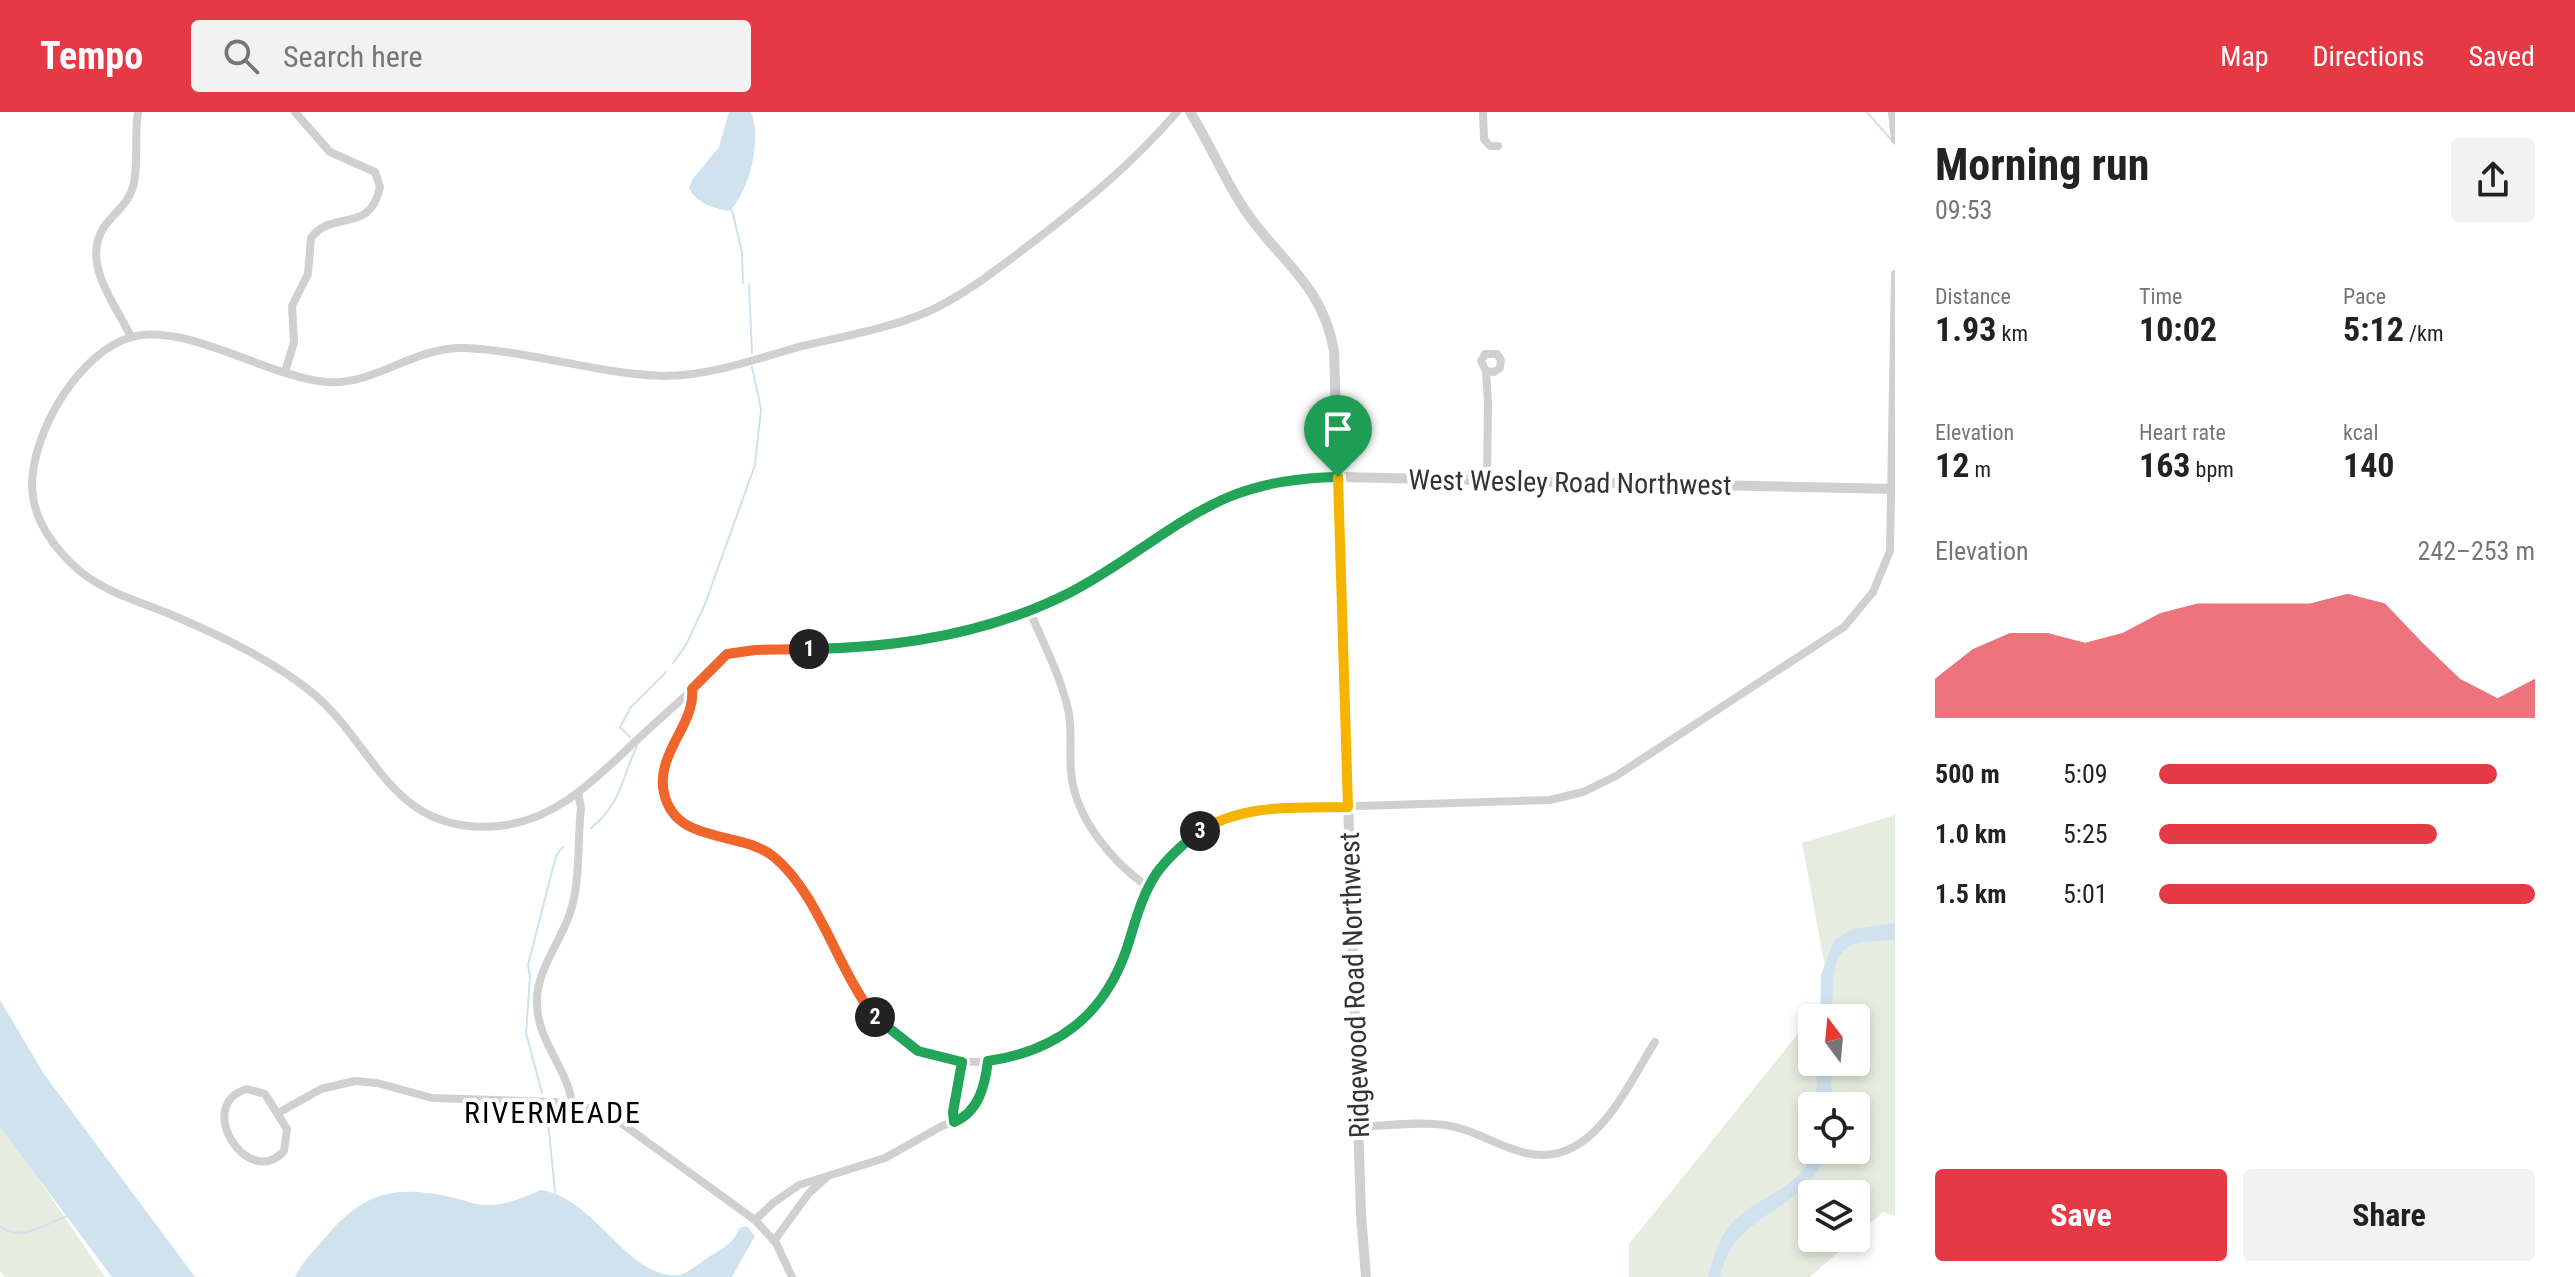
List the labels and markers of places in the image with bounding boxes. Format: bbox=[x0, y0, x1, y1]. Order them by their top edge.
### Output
pin bbox=[1304, 395, 1372, 477]
pin: 1 bbox=[789, 629, 829, 669]
pin: 3 bbox=[1180, 811, 1220, 851]
pin: 2 bbox=[855, 997, 895, 1037]

